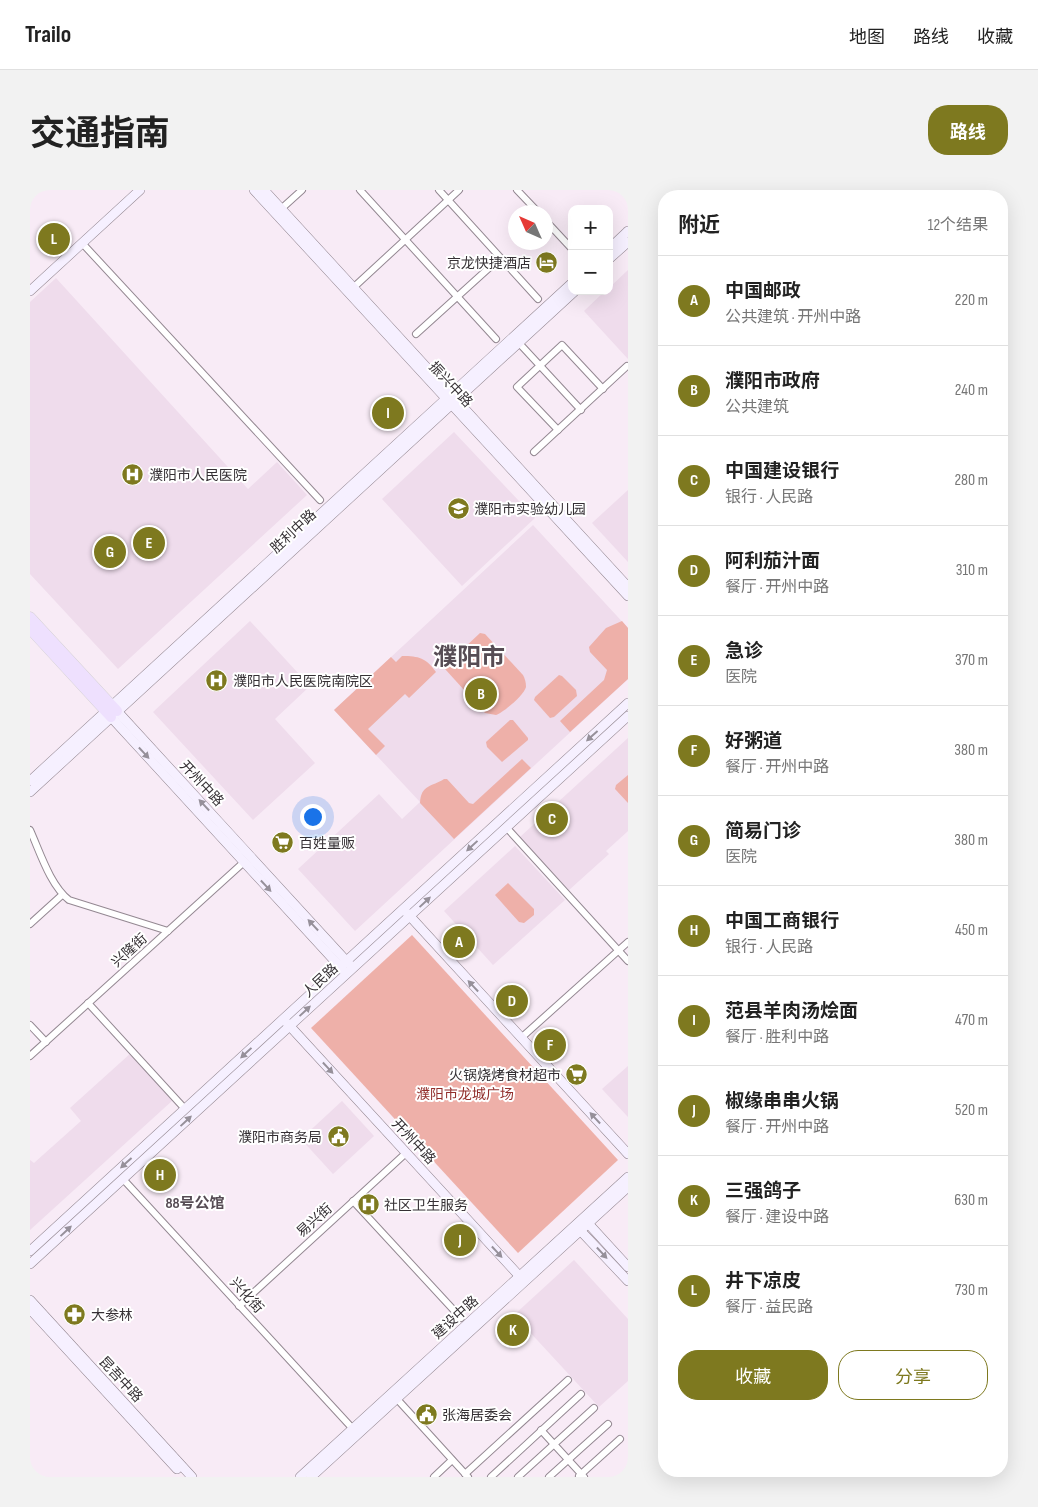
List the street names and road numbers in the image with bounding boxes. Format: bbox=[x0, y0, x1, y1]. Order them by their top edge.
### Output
street label: 振兴中路 bbox=[425, 358, 476, 411]
street label: 胜利中路 bbox=[267, 506, 320, 557]
street label: 开州中路 bbox=[176, 757, 227, 810]
street label: 兴隆街 bbox=[108, 930, 151, 971]
street label: 人民路 bbox=[299, 960, 341, 1001]
street label: 开州中路 bbox=[388, 1115, 439, 1168]
street label: 易兴街 bbox=[293, 1200, 336, 1241]
street label: 兴化街 bbox=[226, 1274, 267, 1317]
street label: 建设中路 bbox=[429, 1292, 482, 1342]
street label: 昆吾中路 bbox=[95, 1353, 146, 1406]

